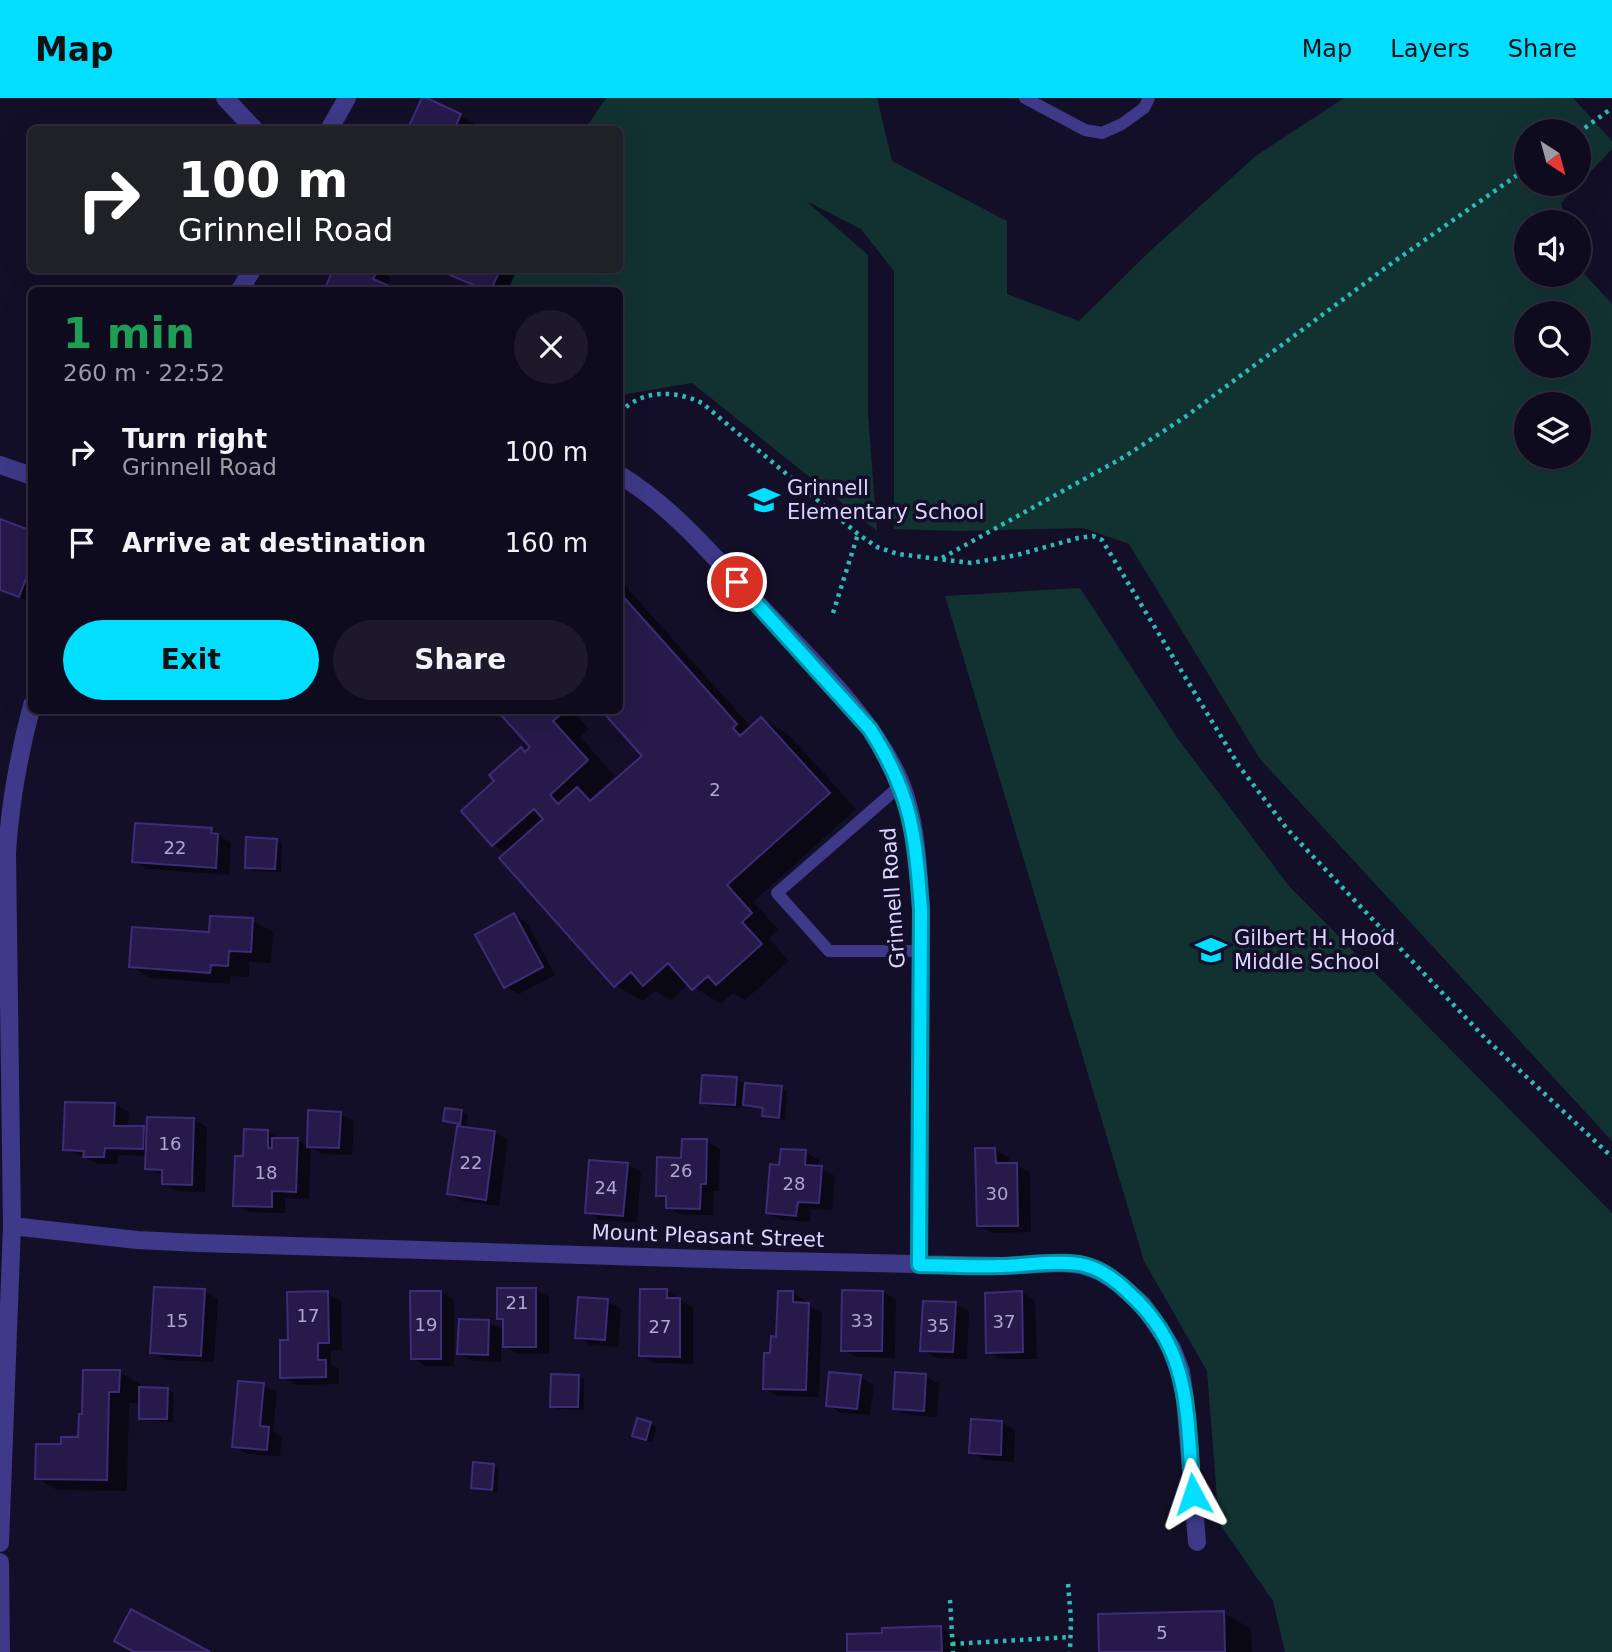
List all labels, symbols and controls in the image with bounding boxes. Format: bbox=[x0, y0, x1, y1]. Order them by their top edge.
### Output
text: Map bbox=[35, 30, 114, 69]
text: Map bbox=[1302, 35, 1352, 63]
text: Layers bbox=[1390, 35, 1470, 63]
text: Share bbox=[1508, 35, 1577, 63]
north arrow bbox=[1514, 119, 1591, 196]
map controls bbox=[1514, 119, 1591, 469]
text: 100 m bbox=[178, 152, 348, 209]
icon: right bbox=[63, 154, 154, 245]
button: sound bbox=[1514, 210, 1591, 287]
text: Grinnell Road bbox=[178, 211, 393, 249]
button: search bbox=[1514, 301, 1591, 378]
text: 1 min bbox=[63, 309, 195, 358]
button: close bbox=[514, 310, 588, 384]
text: 260 m · 22:52 bbox=[63, 360, 225, 386]
button: layers bbox=[1514, 392, 1591, 469]
text: Turn right bbox=[122, 424, 267, 454]
icon: right bbox=[63, 433, 101, 471]
text: 100 m bbox=[505, 437, 588, 467]
text: Grinnell Road bbox=[122, 454, 277, 480]
place label: Grinnell Elementary School bbox=[787, 476, 984, 524]
school or university icon: Grinnell Elementary School bbox=[747, 483, 781, 517]
icon: arrive bbox=[63, 524, 101, 562]
text: Arrive at destination bbox=[122, 528, 426, 558]
text: 160 m bbox=[505, 528, 588, 558]
pin bbox=[707, 552, 767, 612]
icon: arrive bbox=[718, 563, 756, 601]
button: Exit bbox=[63, 620, 319, 700]
button: Share bbox=[333, 620, 588, 700]
house number: 2 bbox=[709, 779, 721, 800]
street label: Grinnell Road bbox=[876, 827, 910, 969]
house number: 22 bbox=[164, 837, 186, 858]
place label: Gilbert H. Hood Middle School bbox=[1234, 926, 1395, 974]
school or university icon: Gilbert H. Hood Middle School bbox=[1194, 933, 1228, 967]
house number: 16 bbox=[159, 1133, 181, 1154]
house number: 22 bbox=[460, 1152, 482, 1173]
house number: 26 bbox=[670, 1160, 692, 1181]
house number: 18 bbox=[255, 1162, 277, 1183]
house number: 28 bbox=[783, 1173, 805, 1194]
house number: 24 bbox=[595, 1177, 617, 1198]
house number: 30 bbox=[986, 1183, 1008, 1204]
street label: Mount Pleasant Street bbox=[591, 1220, 825, 1252]
house number: 21 bbox=[506, 1292, 528, 1313]
house number: 17 bbox=[297, 1305, 319, 1326]
house number: 15 bbox=[166, 1310, 188, 1331]
house number: 33 bbox=[851, 1310, 873, 1331]
house number: 37 bbox=[993, 1311, 1015, 1332]
house number: 19 bbox=[415, 1314, 437, 1335]
house number: 35 bbox=[927, 1315, 949, 1336]
house number: 27 bbox=[649, 1316, 671, 1337]
position arrow bbox=[1156, 1457, 1230, 1531]
house number: 5 bbox=[1156, 1622, 1168, 1643]

